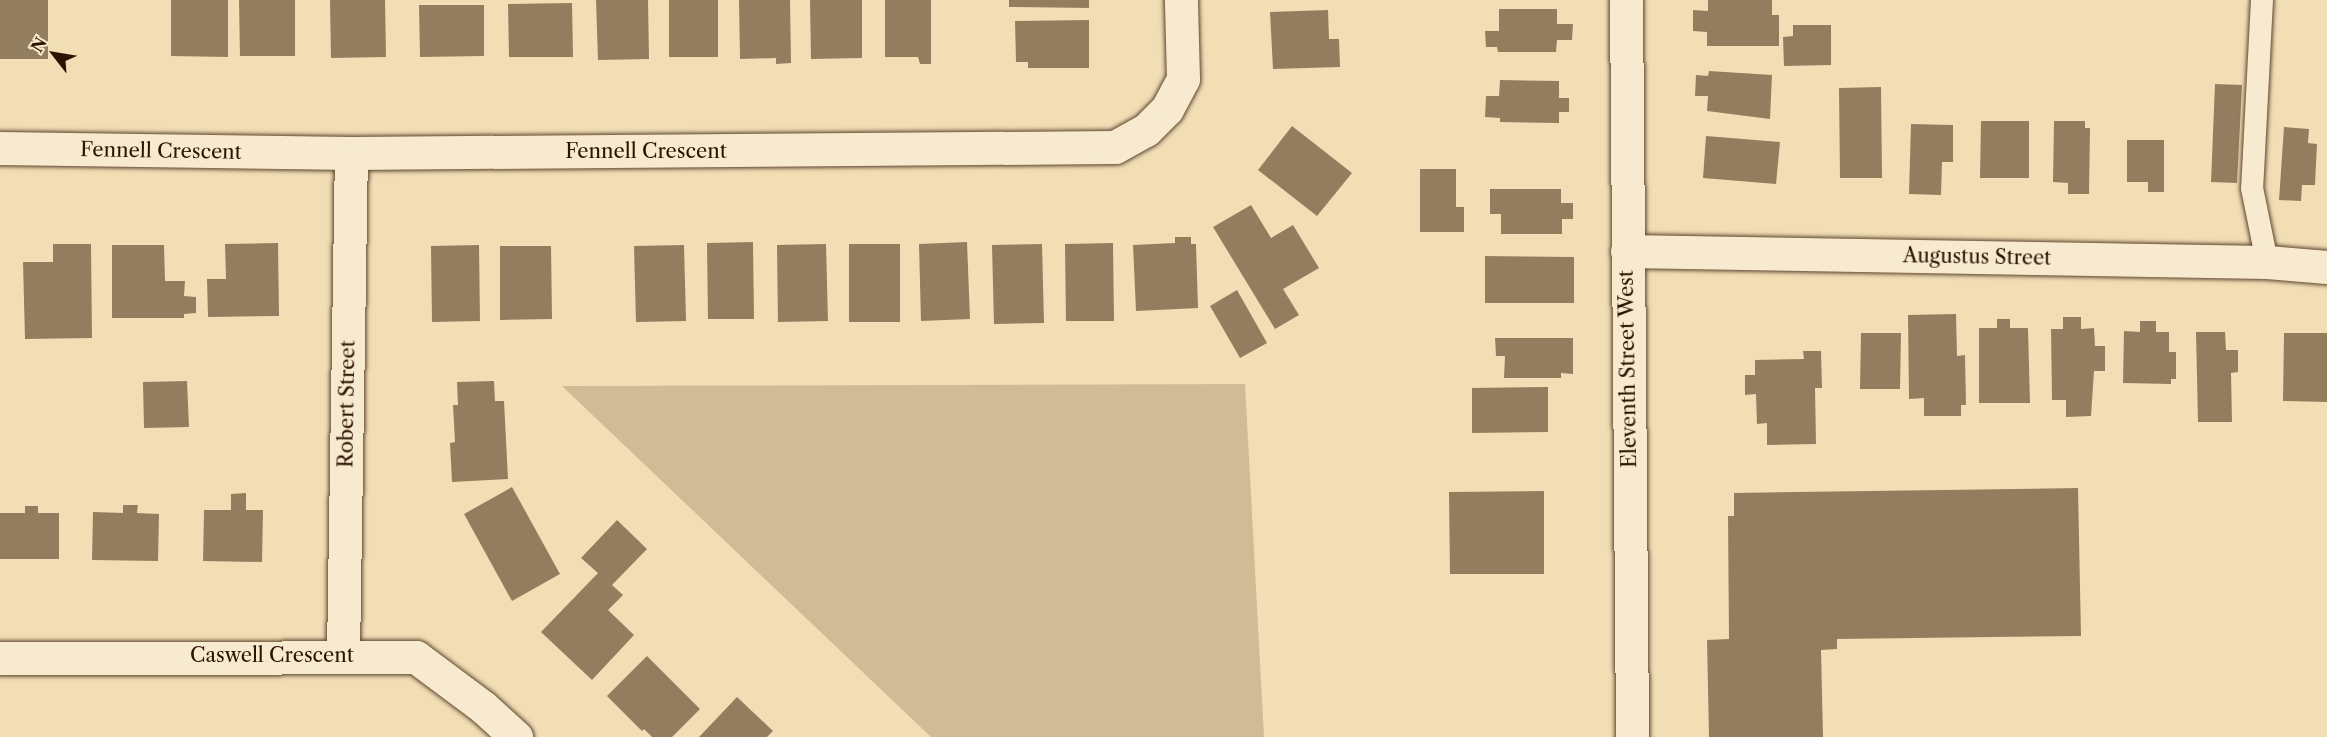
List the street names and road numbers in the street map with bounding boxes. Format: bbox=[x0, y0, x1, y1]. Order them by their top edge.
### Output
street label: Fennell Crescent bbox=[80, 138, 242, 164]
street label: Fennell Crescent bbox=[565, 139, 727, 163]
street label: Augustus Street bbox=[1903, 244, 2051, 270]
street label: Eleventh Street West bbox=[1614, 270, 1642, 468]
street label: Robert Street bbox=[334, 340, 360, 468]
street label: Caswell Crescent bbox=[190, 643, 354, 667]

